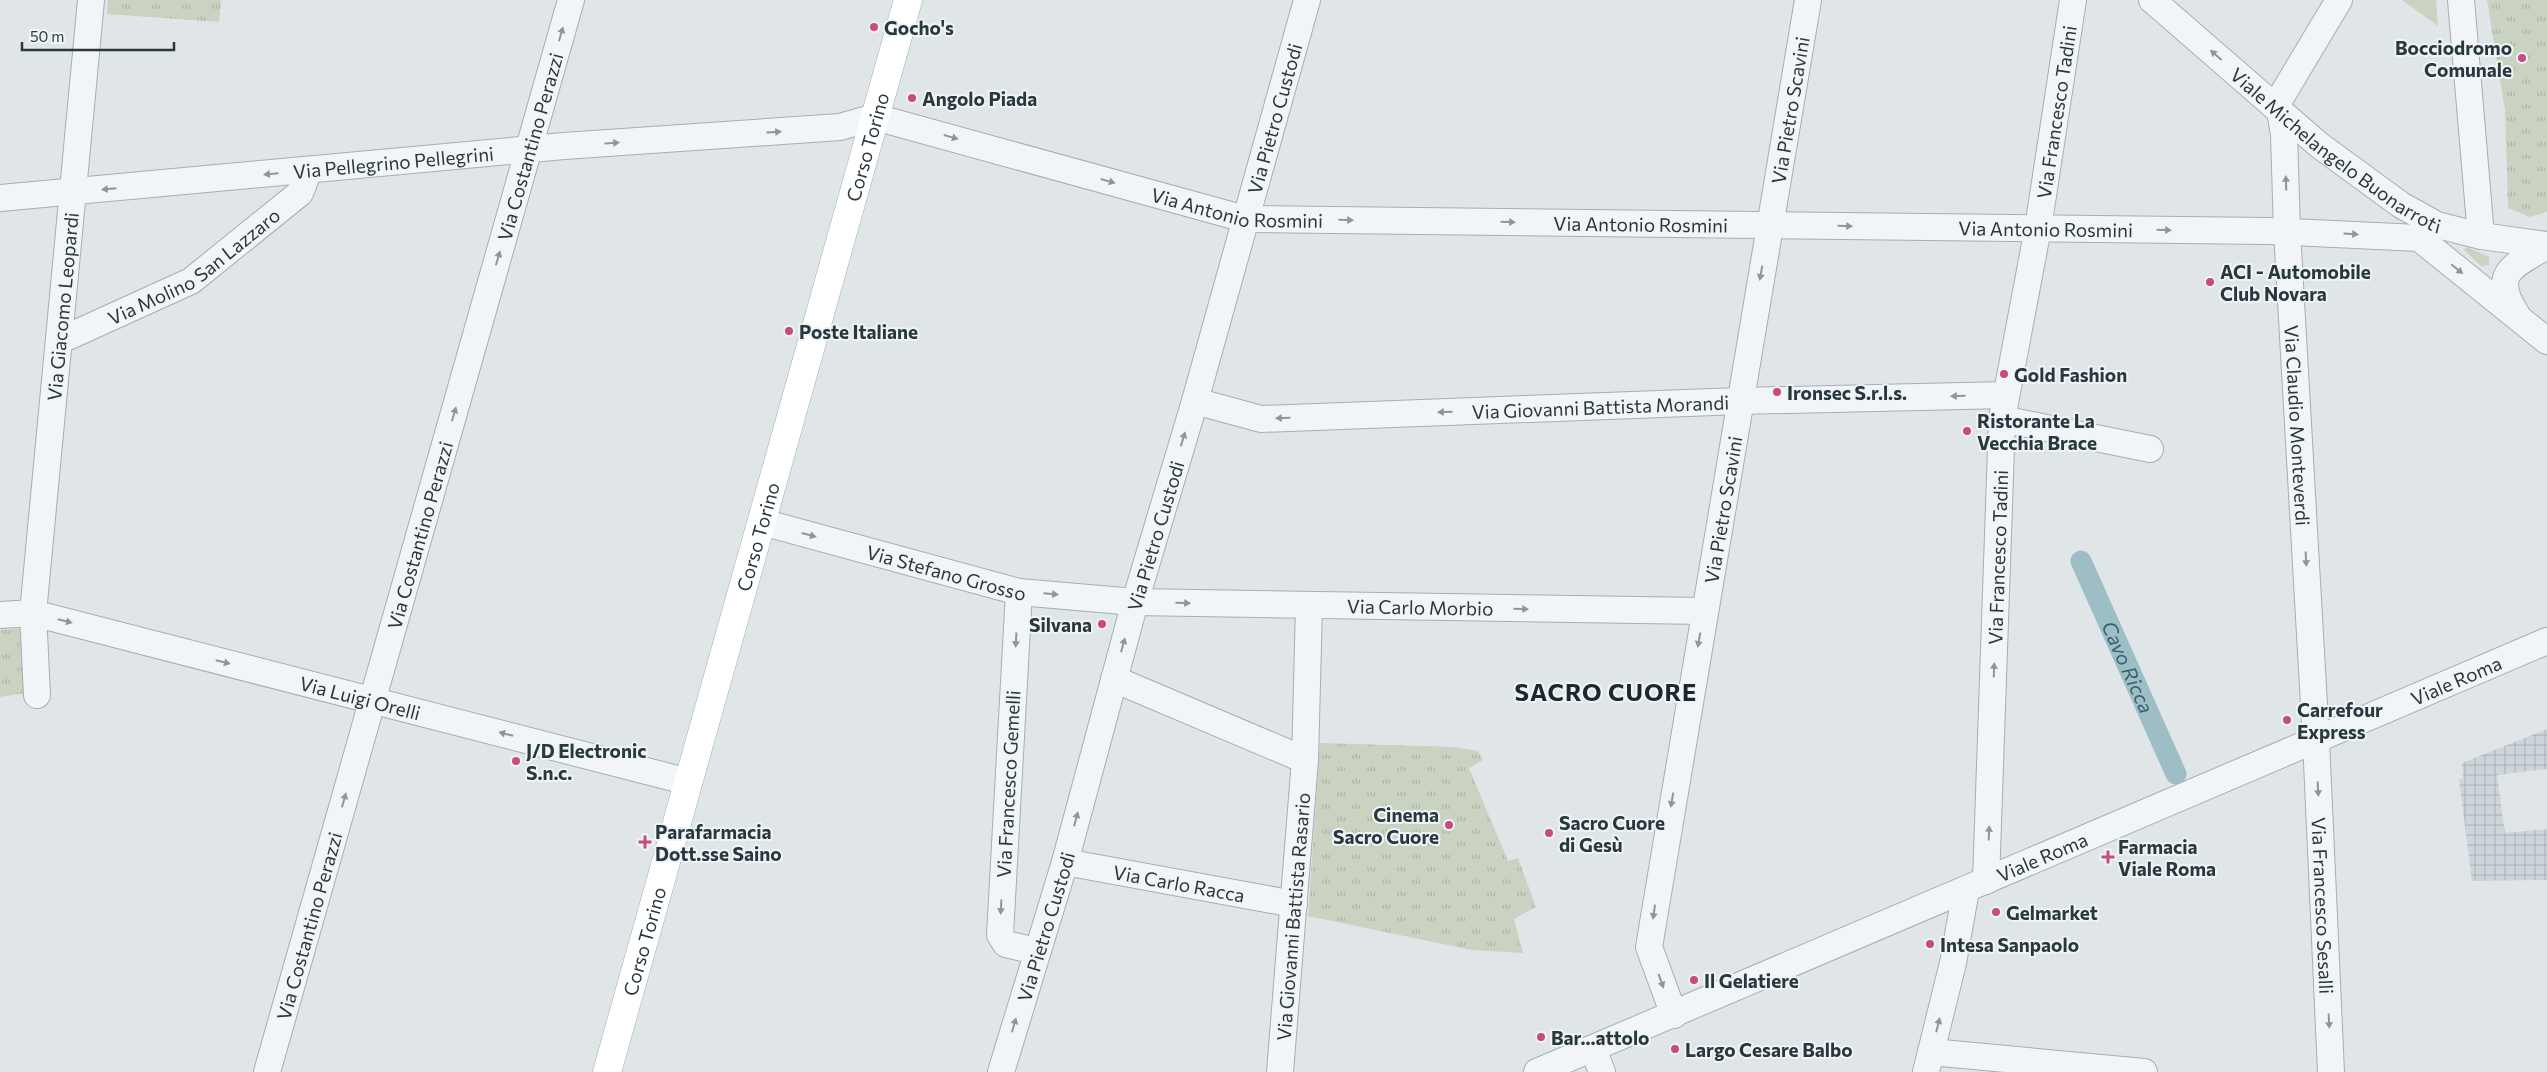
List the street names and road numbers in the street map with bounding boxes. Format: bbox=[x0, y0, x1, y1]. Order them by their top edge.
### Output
street label: Via Francesco Tadini bbox=[2031, 24, 2080, 200]
street label: Via Pietro Scavini bbox=[1766, 35, 1813, 186]
street label: Via Pietro Custodi bbox=[1242, 40, 1306, 196]
street label: Via Costantino Perazzi bbox=[492, 50, 567, 243]
street label: Viale Michelangelo Buonarroti bbox=[2226, 62, 2443, 237]
street label: Corso Torino bbox=[841, 90, 893, 204]
street label: Via Pellegrino Pellegrini bbox=[292, 141, 495, 182]
street label: Via Antonio Rosmini bbox=[1149, 182, 1323, 231]
street label: Via Molino San Lazzaro bbox=[104, 203, 284, 329]
street label: Via Giacomo Leopardi bbox=[42, 211, 82, 402]
street label: Via Antonio Rosmini bbox=[1553, 211, 1728, 236]
street label: Via Antonio Rosmini bbox=[1958, 216, 2133, 241]
street label: Via Claudio Monteverdi bbox=[2281, 324, 2315, 526]
street label: Via Giovanni Battista Morandi bbox=[1471, 390, 1729, 423]
street label: Via Pietro Scavini bbox=[1699, 434, 1746, 585]
street label: Via Costantino Perazzi bbox=[382, 439, 457, 632]
street label: Via Pietro Custodi bbox=[1122, 458, 1188, 613]
street label: Via Francesco Tadini bbox=[1983, 469, 2012, 645]
street label: Corso Torino bbox=[731, 480, 784, 594]
street label: Via Stefano Grosso bbox=[864, 540, 1027, 604]
street label: Via Carlo Morbio bbox=[1347, 594, 1494, 619]
street label: Viale Roma bbox=[2407, 650, 2505, 709]
street label: Via Luigi Orelli bbox=[297, 671, 423, 724]
street label: Via Francesco Gemelli bbox=[992, 690, 1024, 878]
street label: Via Giovanni Battista Rasario bbox=[1271, 792, 1314, 1041]
street label: Via Francesco Sesalli bbox=[2308, 817, 2339, 995]
street label: Viale Roma bbox=[1993, 827, 2091, 886]
street label: Via Costantino Perazzi bbox=[271, 829, 346, 1022]
street label: Via Pietro Custodi bbox=[1012, 849, 1079, 1004]
street label: Via Carlo Racca bbox=[1111, 860, 1247, 906]
street label: Corso Torino bbox=[618, 884, 670, 998]

